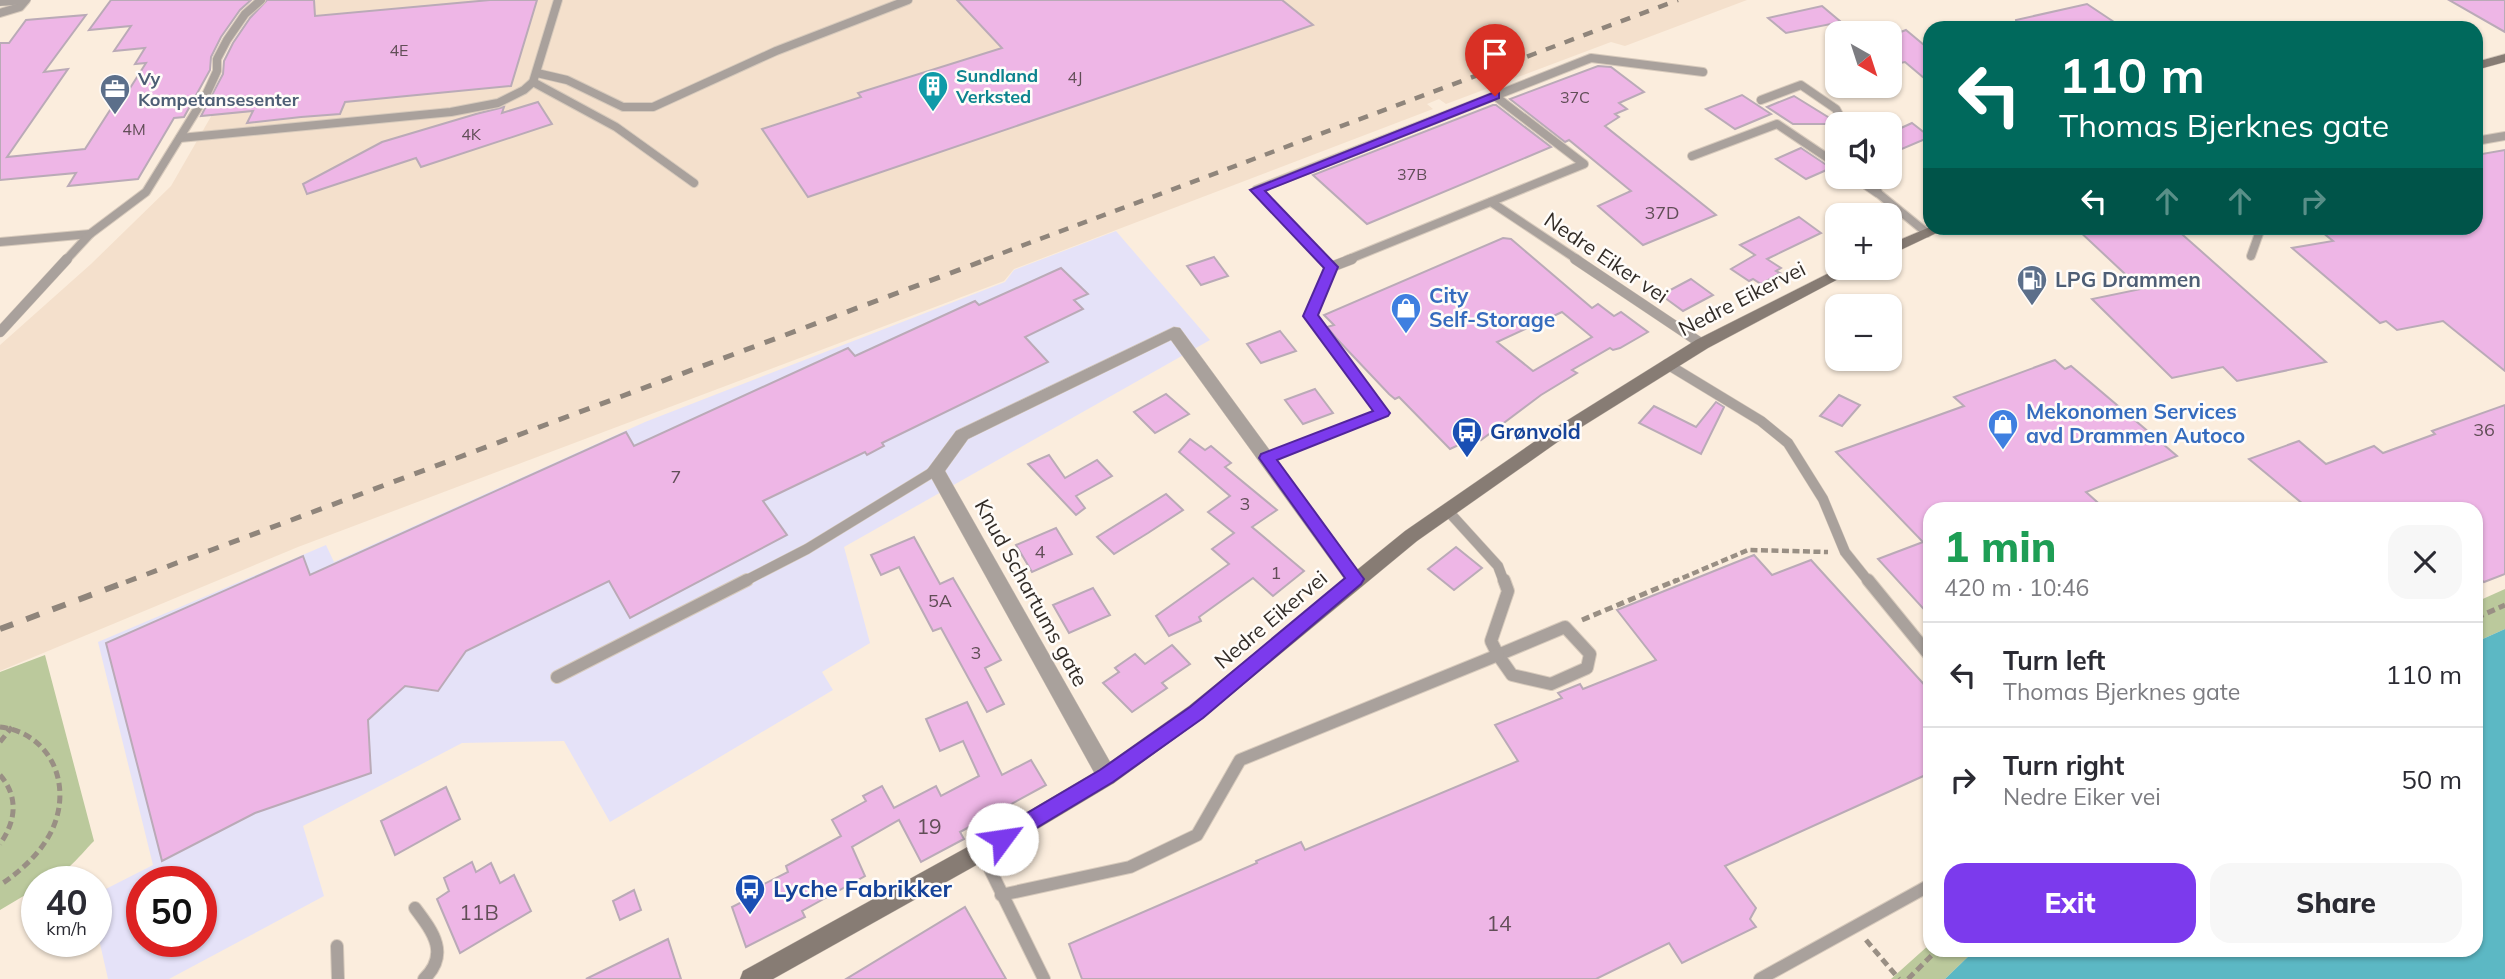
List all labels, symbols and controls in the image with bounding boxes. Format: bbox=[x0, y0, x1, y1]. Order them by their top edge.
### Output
north arrow bbox=[1825, 21, 1902, 98]
map controls bbox=[1825, 21, 1902, 371]
pin bbox=[1465, 24, 1525, 96]
icon: arrive bbox=[1476, 35, 1514, 73]
house number: 4E bbox=[389, 40, 409, 60]
text: 110 m bbox=[2059, 44, 2205, 105]
icon: left bbox=[1944, 49, 2035, 140]
place label: Sundland Verksted bbox=[955, 64, 1038, 108]
place label: Vy Kompetansesenter bbox=[137, 67, 300, 111]
house number: 4J bbox=[1068, 67, 1082, 87]
building icon: Sundland Verksted bbox=[916, 69, 950, 113]
office icon: Vy Kompetansesenter bbox=[98, 72, 132, 116]
house number: 37C bbox=[1560, 87, 1590, 107]
text: Thomas Bjerknes gate bbox=[2059, 105, 2389, 145]
button: sound bbox=[1825, 112, 1902, 189]
house number: 4M bbox=[122, 119, 146, 139]
house number: 4K bbox=[461, 124, 482, 144]
house number: 37B bbox=[1397, 164, 1427, 184]
icon: left bbox=[2075, 182, 2113, 220]
icon: ahead bbox=[2148, 182, 2186, 220]
icon: ahead bbox=[2221, 182, 2259, 220]
icon: right bbox=[2294, 182, 2332, 220]
house number: 37D bbox=[1644, 201, 1680, 224]
button: + bbox=[1825, 203, 1902, 280]
street label: Nedre Eiker vei bbox=[1540, 206, 1673, 308]
street label: Nedre Eikervei bbox=[1674, 255, 1809, 341]
fuel station icon: LPG Drammen bbox=[2015, 263, 2049, 307]
place label: LPG Drammen bbox=[2055, 266, 2201, 292]
place label: City Self-Storage bbox=[1429, 282, 1555, 332]
shop icon: City Self-Storage bbox=[1389, 291, 1423, 335]
button: − bbox=[1825, 294, 1902, 371]
place label: Mekonomen Services avd Drammen Autoco bbox=[2026, 398, 2245, 448]
shop icon: Mekonomen Services avd Drammen Autoco bbox=[1986, 407, 2020, 451]
bus stop icon: Grønvold bbox=[1450, 415, 1484, 459]
place label: Grønvold bbox=[1490, 418, 1581, 444]
house number: 36 bbox=[2473, 418, 2495, 441]
house number: 7 bbox=[671, 465, 681, 488]
house number: 3 bbox=[1240, 492, 1250, 515]
street label: Knud Schartums gate bbox=[970, 494, 1094, 691]
text: 1 min bbox=[1944, 520, 2057, 573]
button: close bbox=[2388, 525, 2462, 599]
house number: 4 bbox=[1035, 540, 1046, 563]
house number: 1 bbox=[1271, 561, 1281, 584]
street label: Nedre Eikervei bbox=[1209, 565, 1332, 674]
text: 420 m · 10:46 bbox=[1944, 573, 2089, 602]
house number: 5A bbox=[928, 589, 952, 612]
house number: 3 bbox=[971, 641, 981, 664]
text: Turn left bbox=[2003, 644, 2105, 677]
icon: left bbox=[1944, 656, 1982, 694]
text: 110 m bbox=[2386, 658, 2462, 691]
text: Thomas Bjerknes gate bbox=[2003, 677, 2240, 706]
text: Turn right bbox=[2003, 749, 2124, 782]
icon: right bbox=[1944, 761, 1982, 799]
text: 50 m bbox=[2401, 763, 2462, 796]
text: Nedre Eiker vei bbox=[2003, 782, 2161, 811]
position arrow bbox=[965, 802, 1039, 876]
house number: 19 bbox=[916, 813, 942, 839]
button: Exit bbox=[1944, 863, 2196, 943]
button: Share bbox=[2210, 863, 2462, 943]
speed limit sign: 50 bbox=[126, 866, 217, 957]
bus stop icon: Lyche Fabrikker bbox=[733, 872, 767, 916]
place label: Lyche Fabrikker bbox=[773, 873, 953, 903]
text: 40 bbox=[45, 880, 88, 924]
house number: 11B bbox=[459, 899, 499, 925]
house number: 14 bbox=[1486, 910, 1512, 936]
text: km/h bbox=[46, 917, 87, 940]

